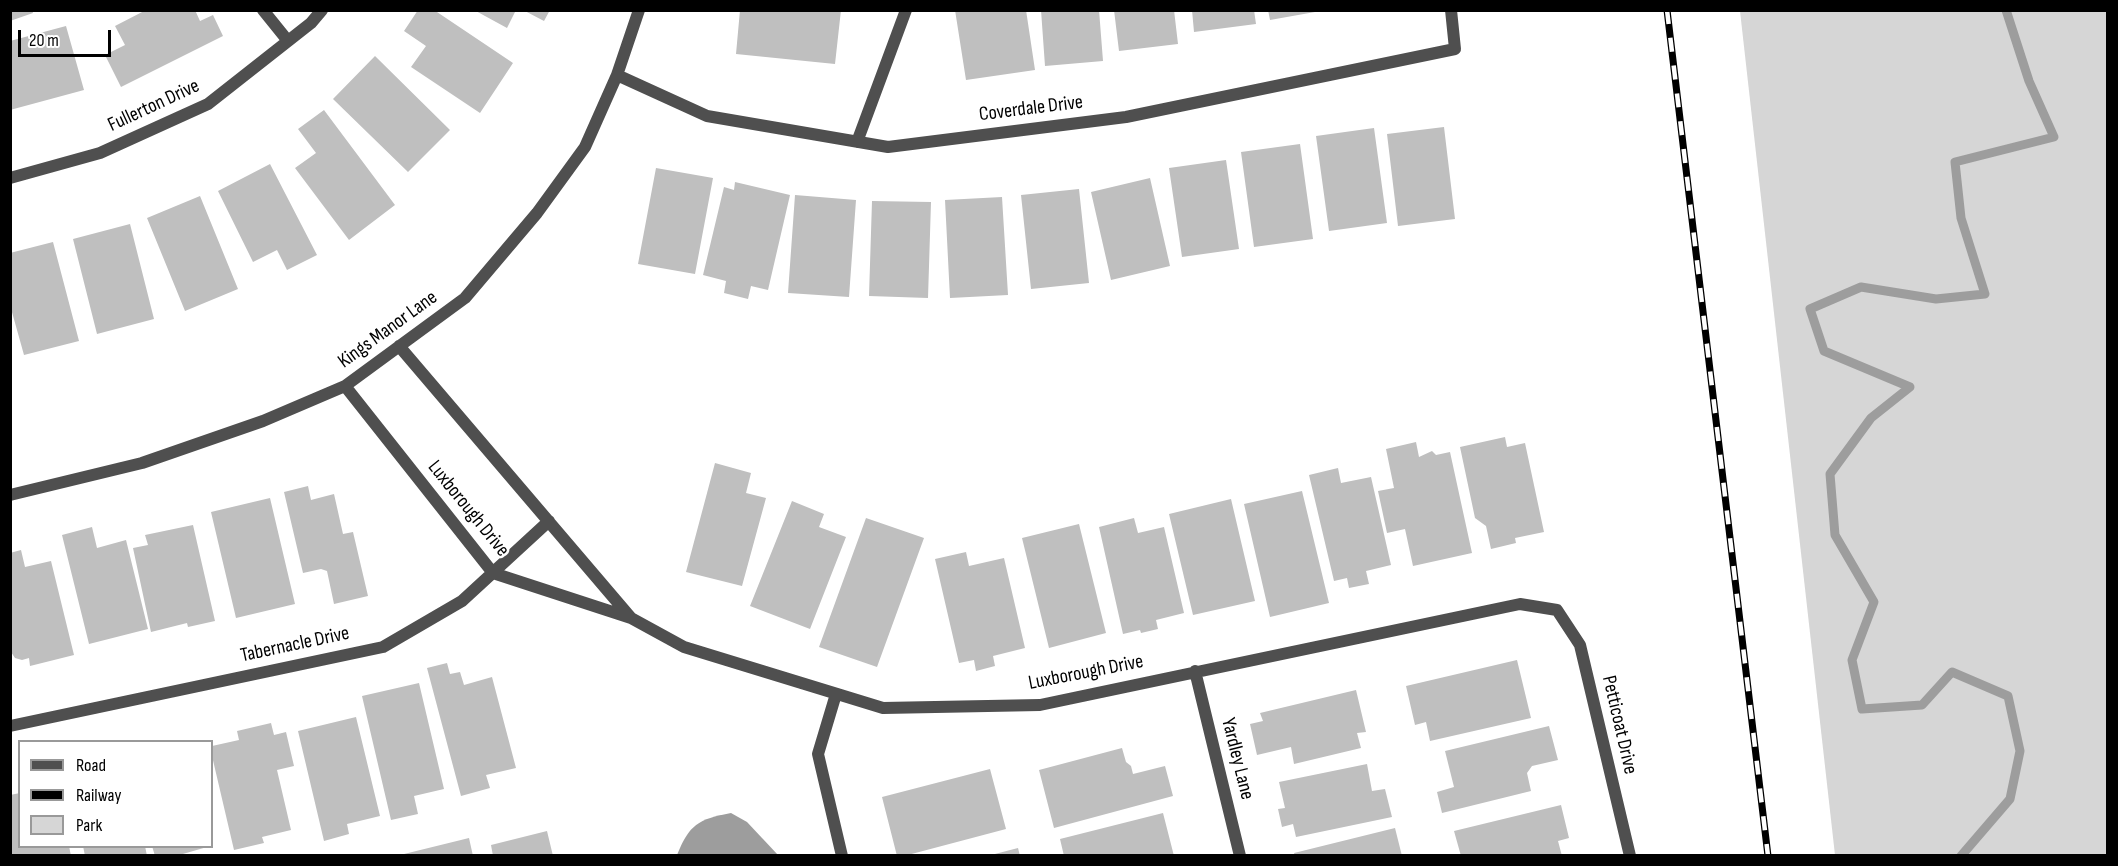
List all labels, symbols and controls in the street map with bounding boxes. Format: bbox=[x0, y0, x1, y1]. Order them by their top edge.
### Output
scale bar bbox=[21, 18, 114, 56]
text: 20 m bbox=[29, 30, 59, 51]
street label: Fullerton Drive bbox=[104, 74, 204, 138]
street label: Coverdale Drive bbox=[978, 91, 1084, 127]
street label: Kings Manor Lane bbox=[334, 286, 442, 374]
street label: Luxborough Drive bbox=[422, 456, 514, 562]
street label: Tabernacle Drive bbox=[238, 622, 352, 668]
street label: Luxborough Drive bbox=[1026, 650, 1146, 696]
street label: Petticoat Drive bbox=[1596, 673, 1642, 777]
street label: Yardley Lane bbox=[1215, 716, 1259, 802]
legend bbox=[18, 740, 213, 848]
text: Road bbox=[76, 755, 106, 776]
text: Railway bbox=[76, 785, 121, 806]
text: Park bbox=[76, 815, 102, 836]

